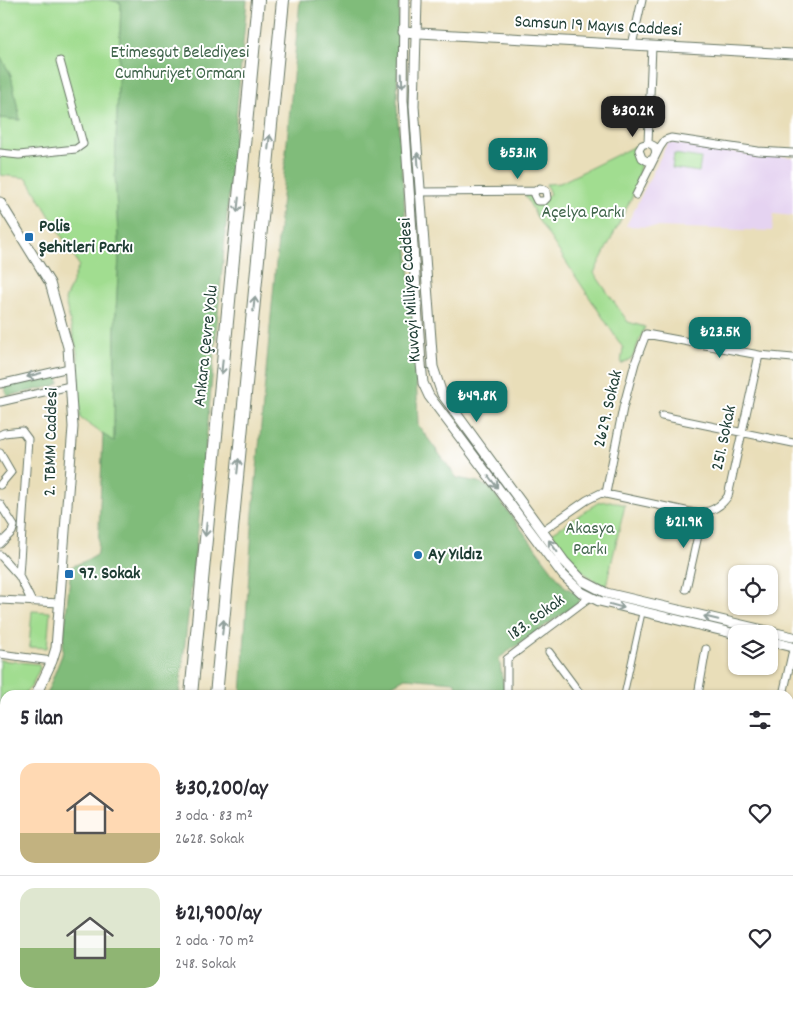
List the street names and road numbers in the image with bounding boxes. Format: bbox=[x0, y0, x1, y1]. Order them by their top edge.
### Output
street label: Samsun 19 Mayıs Caddesi bbox=[514, 10, 682, 44]
street label: Kuvayi Milliye Caddesi bbox=[393, 217, 429, 363]
street label: Ankara Çevre Yolu bbox=[188, 284, 226, 408]
street label: 2629. Sokak bbox=[588, 368, 630, 450]
street label: 2. TBMM Caddesi bbox=[39, 387, 65, 497]
street label: 251. Sokak bbox=[706, 403, 744, 473]
street label: 183. Sokak bbox=[503, 589, 571, 647]

